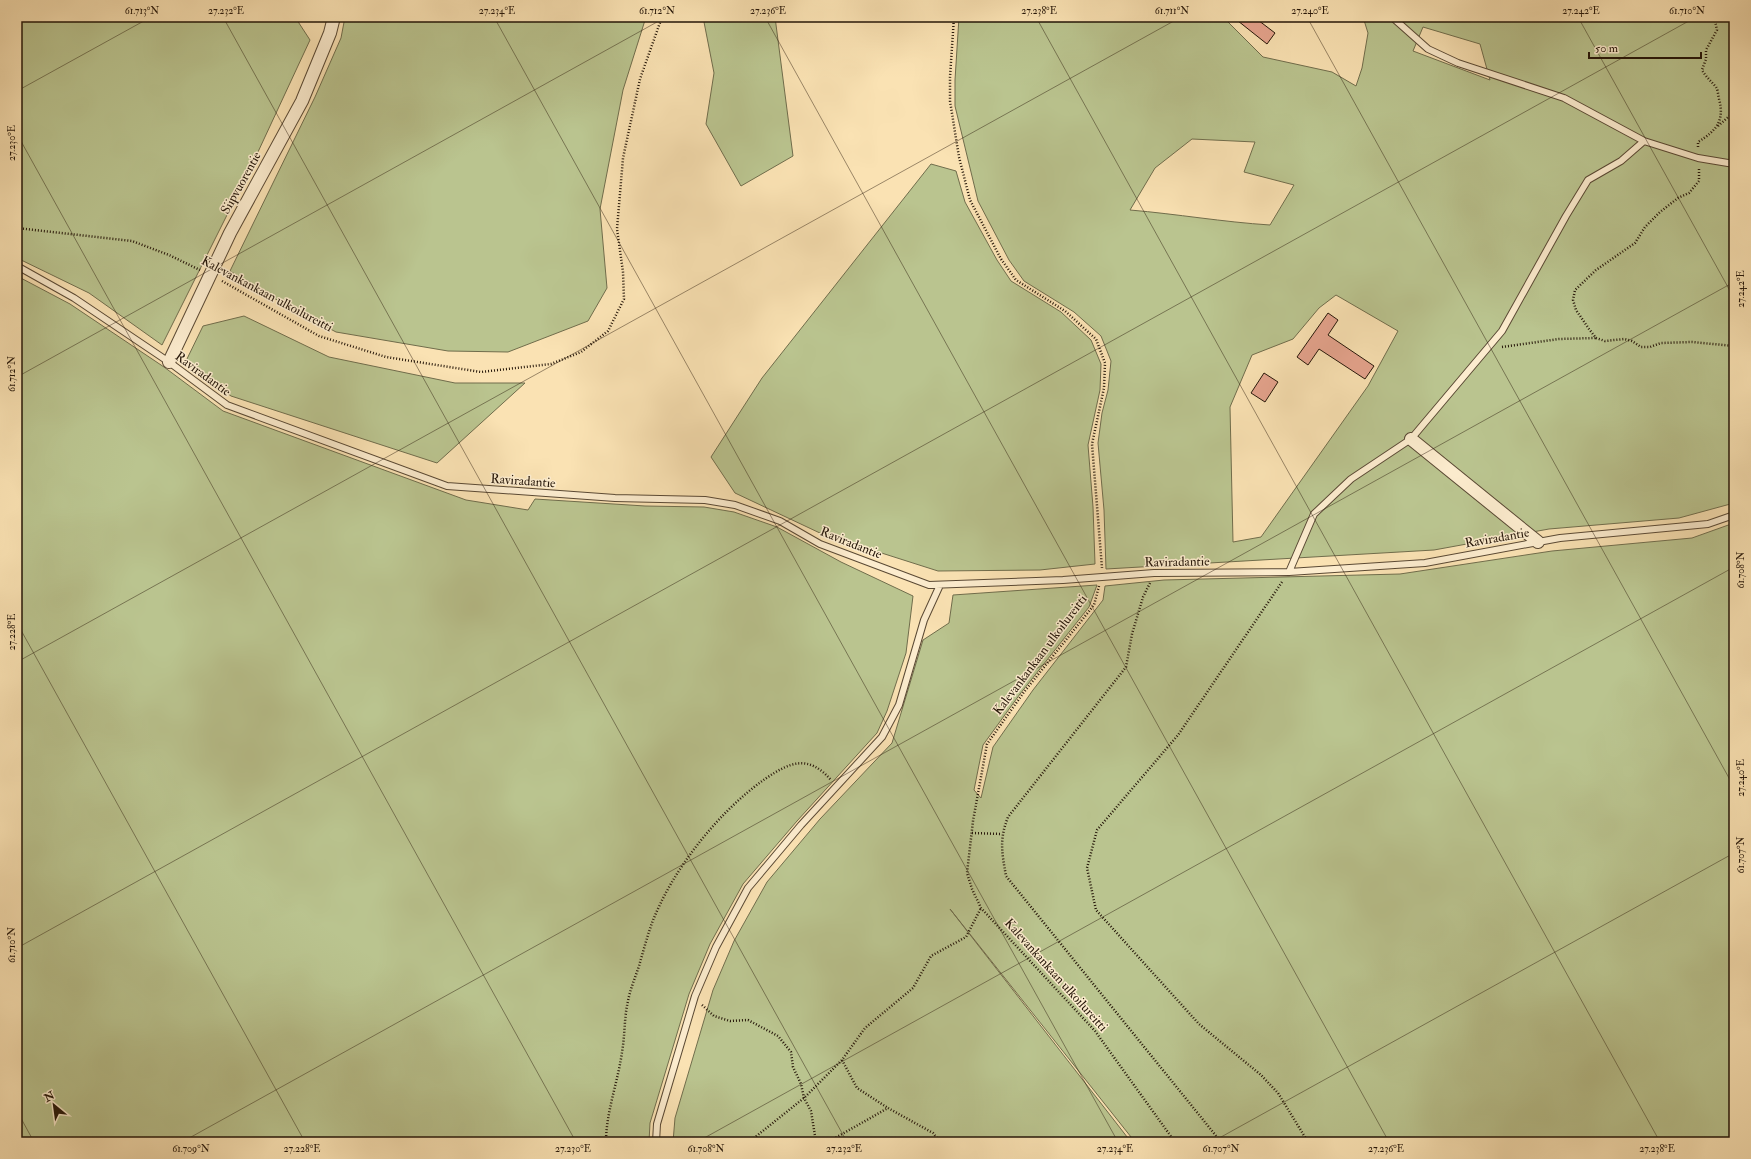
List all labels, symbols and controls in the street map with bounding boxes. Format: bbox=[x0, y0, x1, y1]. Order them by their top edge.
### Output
text: 61.713°N bbox=[125, 5, 159, 17]
text: 27.232°E bbox=[208, 5, 244, 17]
text: 27.234°E bbox=[479, 5, 515, 17]
text: 61.712°N bbox=[639, 5, 675, 17]
text: 27.236°E bbox=[750, 5, 786, 17]
text: 27.238°E bbox=[1021, 5, 1057, 17]
text: 61.711°N bbox=[1155, 5, 1189, 17]
text: 27.240°E bbox=[1291, 5, 1329, 17]
text: 27.242°E bbox=[1562, 5, 1600, 17]
text: 61.710°N bbox=[1669, 5, 1705, 17]
scale bar bbox=[1589, 34, 1701, 60]
text: 50 m bbox=[1595, 41, 1619, 56]
text: 27.230°E bbox=[6, 125, 18, 161]
street label: Siipvuorentie bbox=[217, 148, 266, 218]
street label: Kalevankankaan ulkoilureitti bbox=[199, 253, 336, 336]
text: 27.242°E bbox=[1735, 270, 1747, 308]
street label: Raviradantie bbox=[172, 348, 235, 400]
text: 61.712°N bbox=[6, 356, 18, 392]
street label: Raviradantie bbox=[490, 471, 557, 491]
street label: Raviradantie bbox=[818, 523, 885, 563]
street label: Raviradantie bbox=[1464, 524, 1531, 552]
text: 61.708°N bbox=[1735, 551, 1747, 588]
street label: Raviradantie bbox=[1144, 553, 1210, 571]
street label: Kalevankankaan ulkoilureitti bbox=[990, 591, 1091, 718]
text: 27.228°E bbox=[6, 614, 18, 650]
text: 27.240°E bbox=[1735, 759, 1747, 797]
text: 61.707°N bbox=[1735, 837, 1747, 873]
street label: Kalevankankaan ulkoilureitti bbox=[1001, 915, 1111, 1035]
text: 61.710°N bbox=[6, 927, 18, 963]
north arrow bbox=[34, 1085, 74, 1125]
text: N bbox=[41, 1088, 58, 1105]
text: 61.709°N bbox=[172, 1143, 210, 1155]
text: 27.228°E bbox=[284, 1143, 320, 1155]
text: 27.230°E bbox=[555, 1143, 591, 1155]
text: 61.708°N bbox=[688, 1143, 725, 1155]
text: 27.232°E bbox=[826, 1143, 862, 1155]
text: 27.234°E bbox=[1097, 1143, 1133, 1155]
text: 61.707°N bbox=[1203, 1143, 1239, 1155]
text: 27.236°E bbox=[1368, 1143, 1404, 1155]
text: 27.238°E bbox=[1639, 1143, 1675, 1155]

